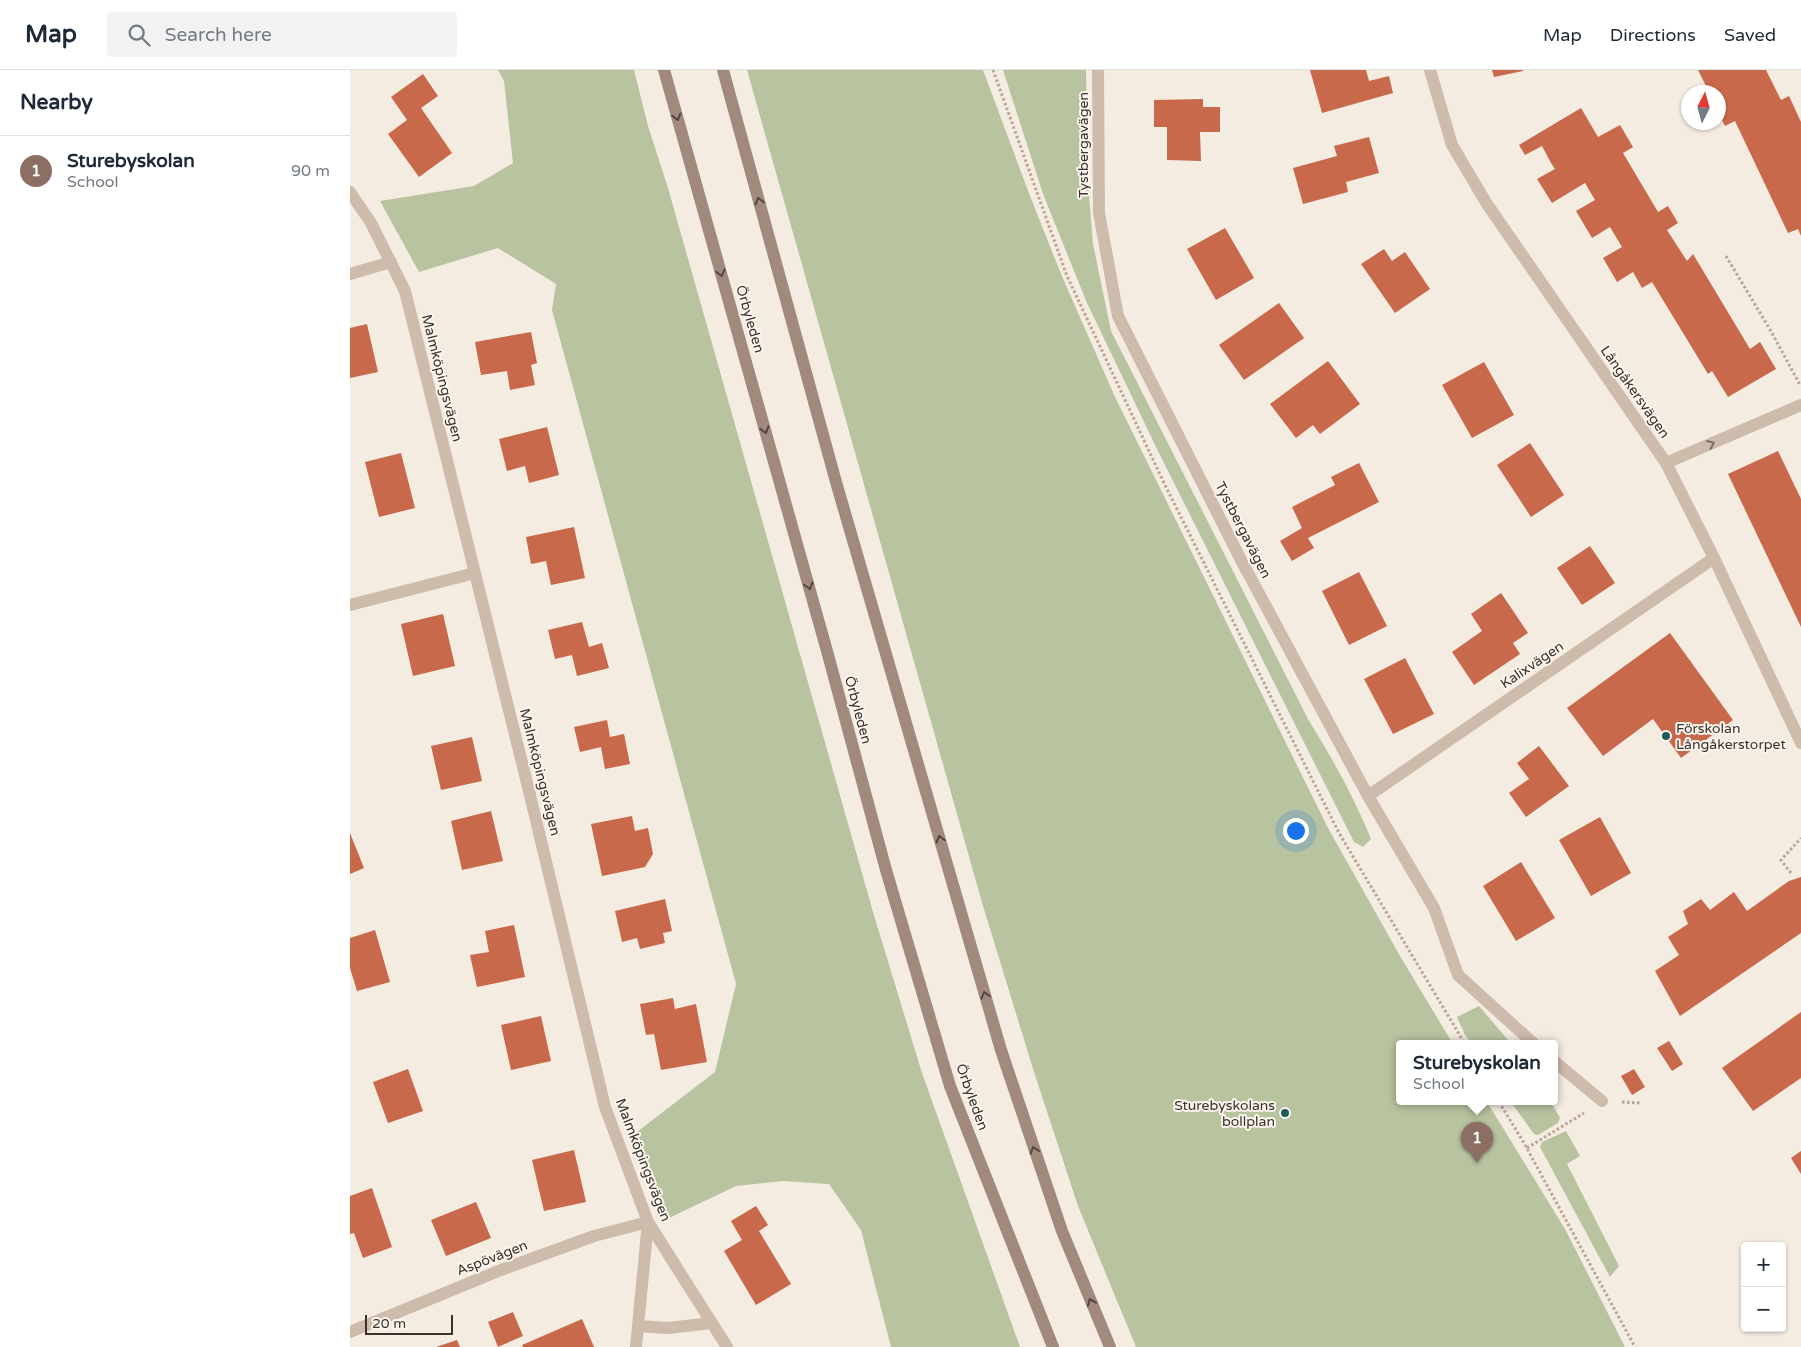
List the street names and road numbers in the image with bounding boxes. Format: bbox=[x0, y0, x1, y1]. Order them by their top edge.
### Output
street label: Tystbergavägen bbox=[1075, 92, 1092, 198]
street label: Örbyleden bbox=[732, 283, 768, 355]
street label: Malmköpingsvägen bbox=[418, 313, 466, 443]
street label: Långåkersvägen bbox=[1597, 342, 1673, 442]
street label: Tystbergavägen bbox=[1211, 479, 1275, 581]
street label: Kalixvägen bbox=[1497, 638, 1567, 692]
street label: Örbyleden bbox=[841, 674, 875, 746]
street label: Malmköpingsvägen bbox=[516, 707, 564, 837]
street label: Örbyleden bbox=[952, 1061, 992, 1133]
street label: Malmköpingsvägen bbox=[612, 1096, 674, 1224]
street label: Aspövägen bbox=[454, 1237, 530, 1279]

